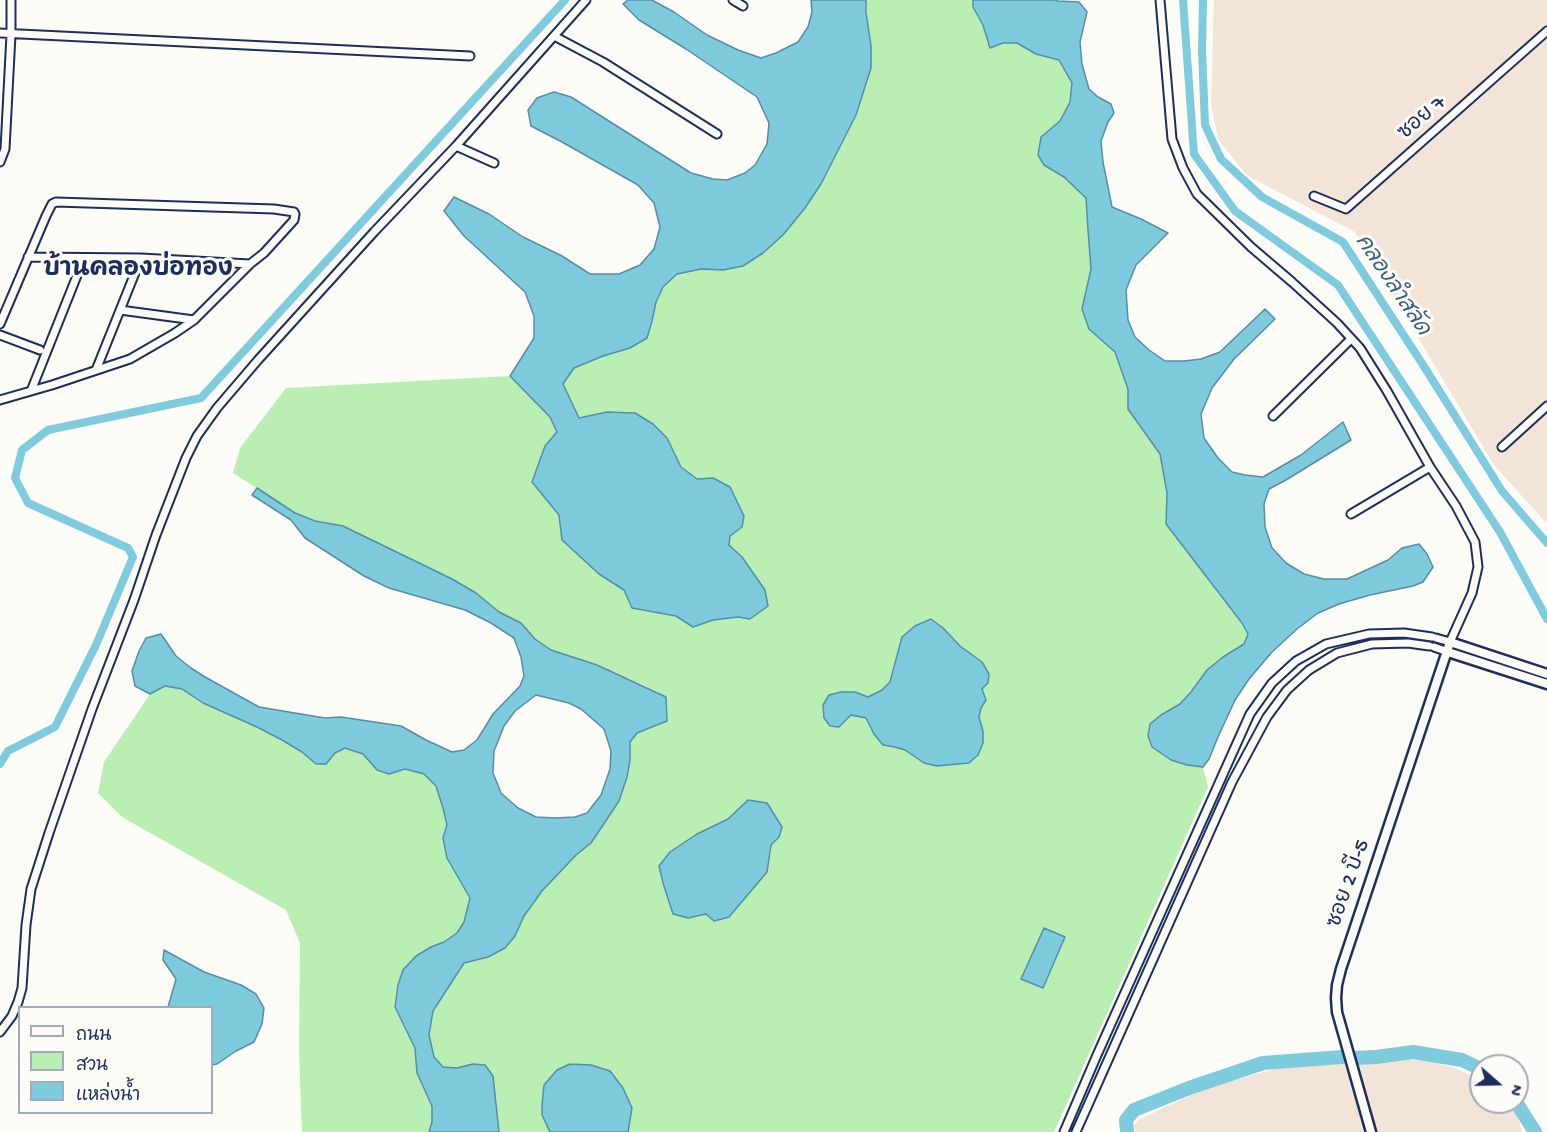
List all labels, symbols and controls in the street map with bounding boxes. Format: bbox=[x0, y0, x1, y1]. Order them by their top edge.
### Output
street label: ซอย 7 bbox=[1394, 91, 1452, 147]
water label: คลองลำสลัด bbox=[1347, 230, 1435, 342]
district label: บ้านคลองบ่อทอง bbox=[43, 257, 233, 285]
street label: ซอย 2 บี-5 bbox=[1323, 837, 1377, 931]
legend bbox=[18, 1006, 213, 1114]
text: ถนน bbox=[76, 1026, 111, 1047]
north arrow bbox=[1469, 1054, 1529, 1114]
text: สวน bbox=[76, 1056, 108, 1077]
text: N bbox=[1504, 1081, 1525, 1098]
text: แหล่งน้ำ bbox=[76, 1086, 140, 1107]

